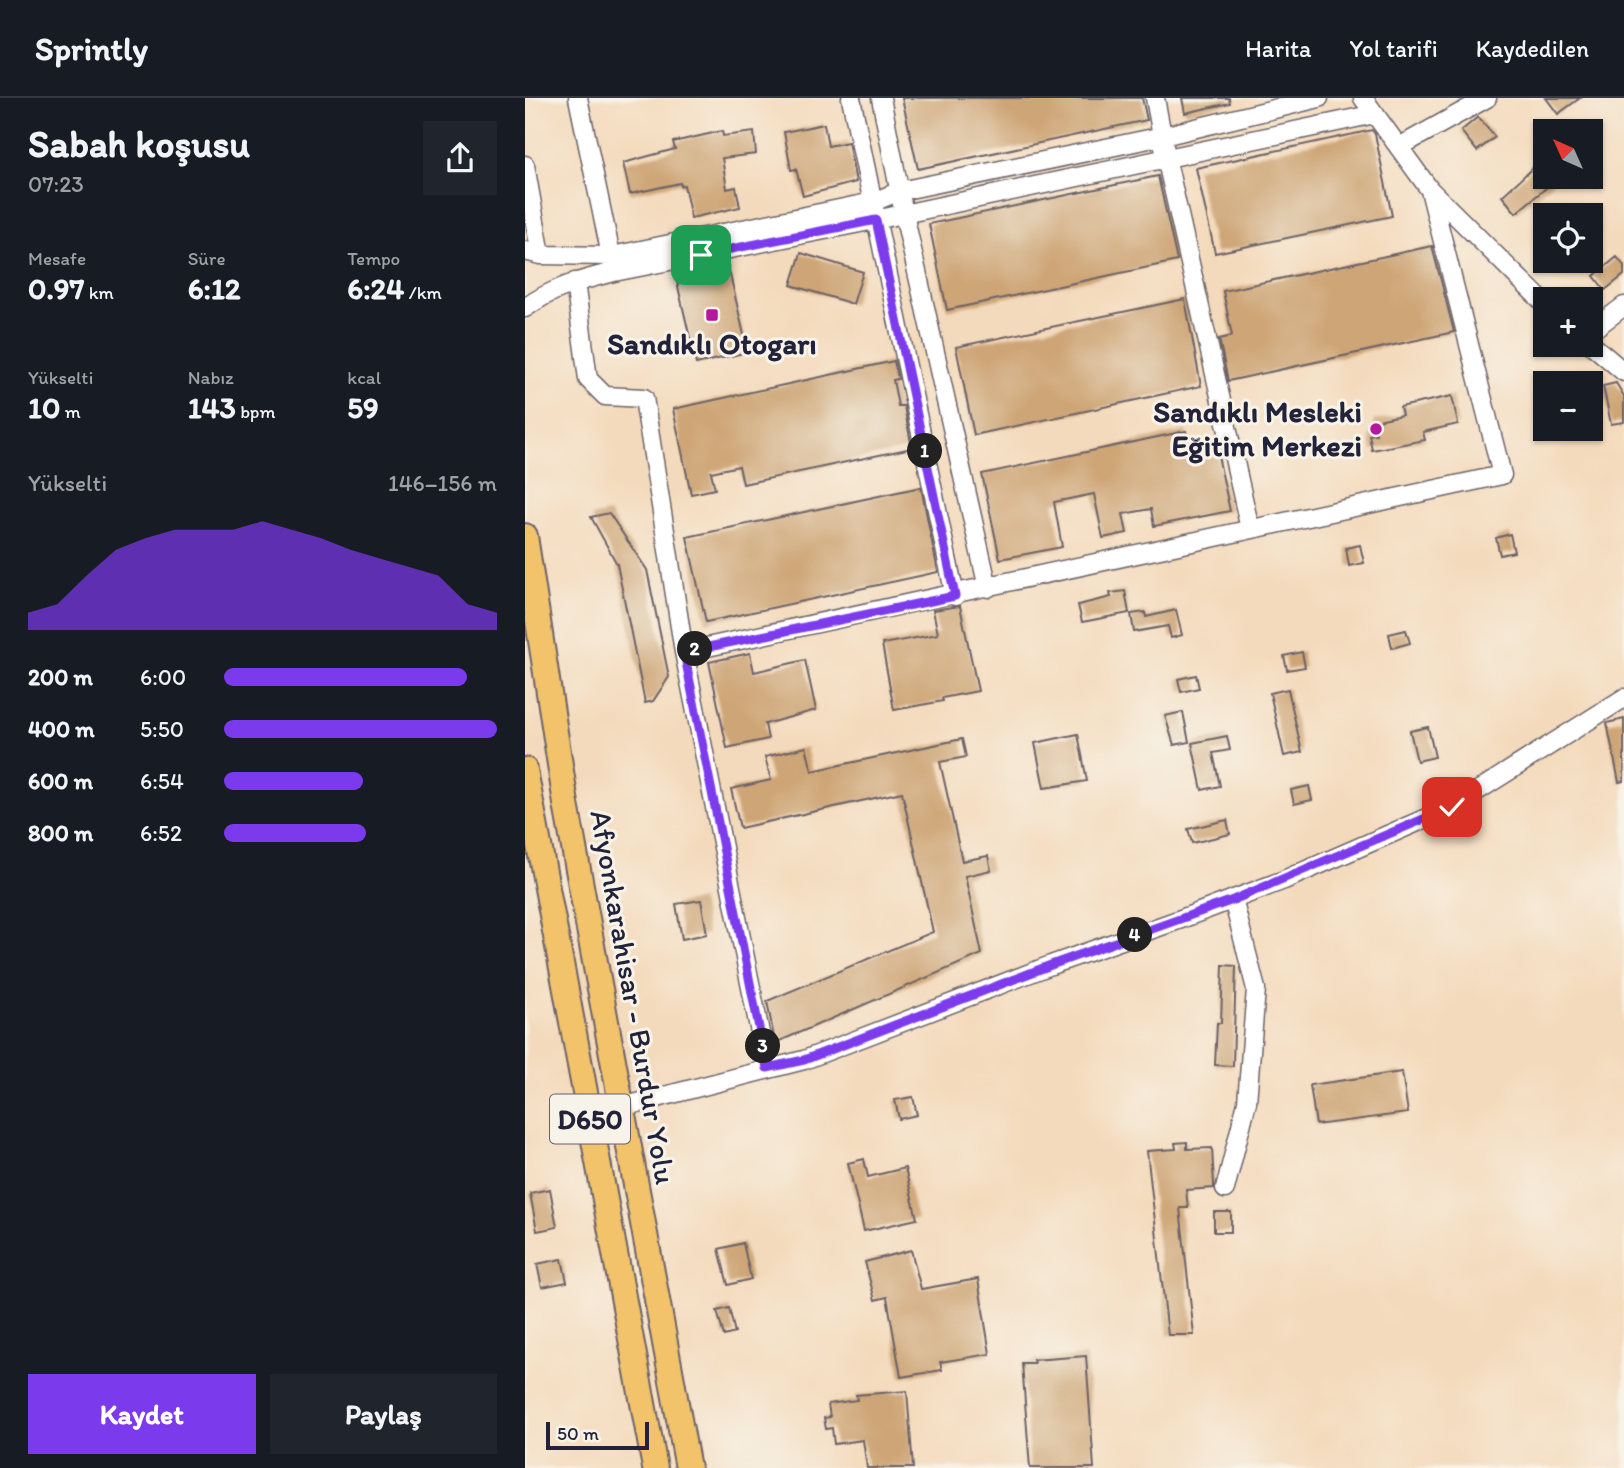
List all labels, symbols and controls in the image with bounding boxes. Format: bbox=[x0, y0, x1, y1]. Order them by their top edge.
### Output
text: Sprintly bbox=[35, 29, 148, 68]
text: Harita bbox=[1245, 34, 1311, 63]
text: Yol tarifi bbox=[1349, 34, 1438, 63]
text: Kaydedilen bbox=[1476, 34, 1589, 63]
north arrow bbox=[1533, 119, 1603, 189]
map controls bbox=[1533, 119, 1603, 441]
text: Sabah koşusu bbox=[28, 121, 250, 167]
button: share bbox=[423, 121, 497, 195]
text: 07:23 bbox=[28, 170, 84, 198]
button: locate bbox=[1533, 203, 1603, 273]
pin bbox=[671, 225, 731, 285]
icon: arrive bbox=[682, 236, 720, 274]
text: Mesafe bbox=[28, 247, 86, 270]
text: Süre bbox=[188, 247, 225, 270]
text: Tempo bbox=[347, 247, 400, 270]
text: 0.97 bbox=[28, 270, 84, 307]
text: 6:12 bbox=[188, 270, 241, 307]
text: 6:24 bbox=[347, 270, 404, 307]
text: km bbox=[84, 281, 114, 304]
text: /km bbox=[404, 281, 442, 304]
button: + bbox=[1533, 287, 1603, 357]
marker: Sandıklı Otogarı bbox=[704, 307, 720, 323]
place label: Sandıklı Otogarı bbox=[607, 325, 817, 362]
text: Yükselti bbox=[28, 366, 93, 389]
text: Nabız bbox=[188, 366, 234, 389]
text: kcal bbox=[347, 366, 381, 389]
button: − bbox=[1533, 371, 1603, 441]
text: 10 bbox=[28, 389, 60, 426]
text: 143 bbox=[188, 389, 236, 426]
text: 59 bbox=[347, 389, 379, 426]
place label: Sandıklı Mesleki Eğitim Merkezi bbox=[1153, 393, 1362, 464]
text: m bbox=[60, 400, 81, 423]
text: bpm bbox=[236, 400, 276, 423]
marker: Sandıklı Mesleki Eğitim Merkezi bbox=[1368, 421, 1384, 437]
pin: 1 bbox=[907, 434, 943, 468]
text: 1 bbox=[920, 439, 929, 462]
text: Yükselti bbox=[28, 469, 107, 497]
text: 146–156 m bbox=[388, 469, 497, 497]
pin: 2 bbox=[677, 632, 713, 666]
text: 2 bbox=[690, 637, 700, 660]
text: 200 m bbox=[28, 663, 93, 691]
text: 6:00 bbox=[140, 663, 186, 691]
text: 400 m bbox=[28, 715, 95, 743]
text: 5:50 bbox=[140, 715, 184, 743]
text: 600 m bbox=[28, 767, 93, 795]
text: 6:54 bbox=[140, 767, 184, 795]
pin bbox=[1422, 777, 1482, 837]
icon: check bbox=[1433, 788, 1471, 826]
street label: Afyonkarahisar - Burdur Yolu bbox=[582, 807, 685, 1187]
text: 800 m bbox=[28, 819, 93, 847]
text: 6:52 bbox=[140, 819, 182, 847]
pin: 4 bbox=[1117, 918, 1153, 952]
text: 4 bbox=[1129, 923, 1140, 946]
pin: 3 bbox=[745, 1028, 781, 1063]
text: 3 bbox=[757, 1034, 768, 1057]
road number: D650 bbox=[550, 1094, 630, 1144]
button: Kaydet bbox=[28, 1374, 256, 1454]
button: Paylaş bbox=[270, 1374, 497, 1454]
scale bar bbox=[546, 1419, 649, 1451]
text: 50 m bbox=[557, 1422, 599, 1445]

